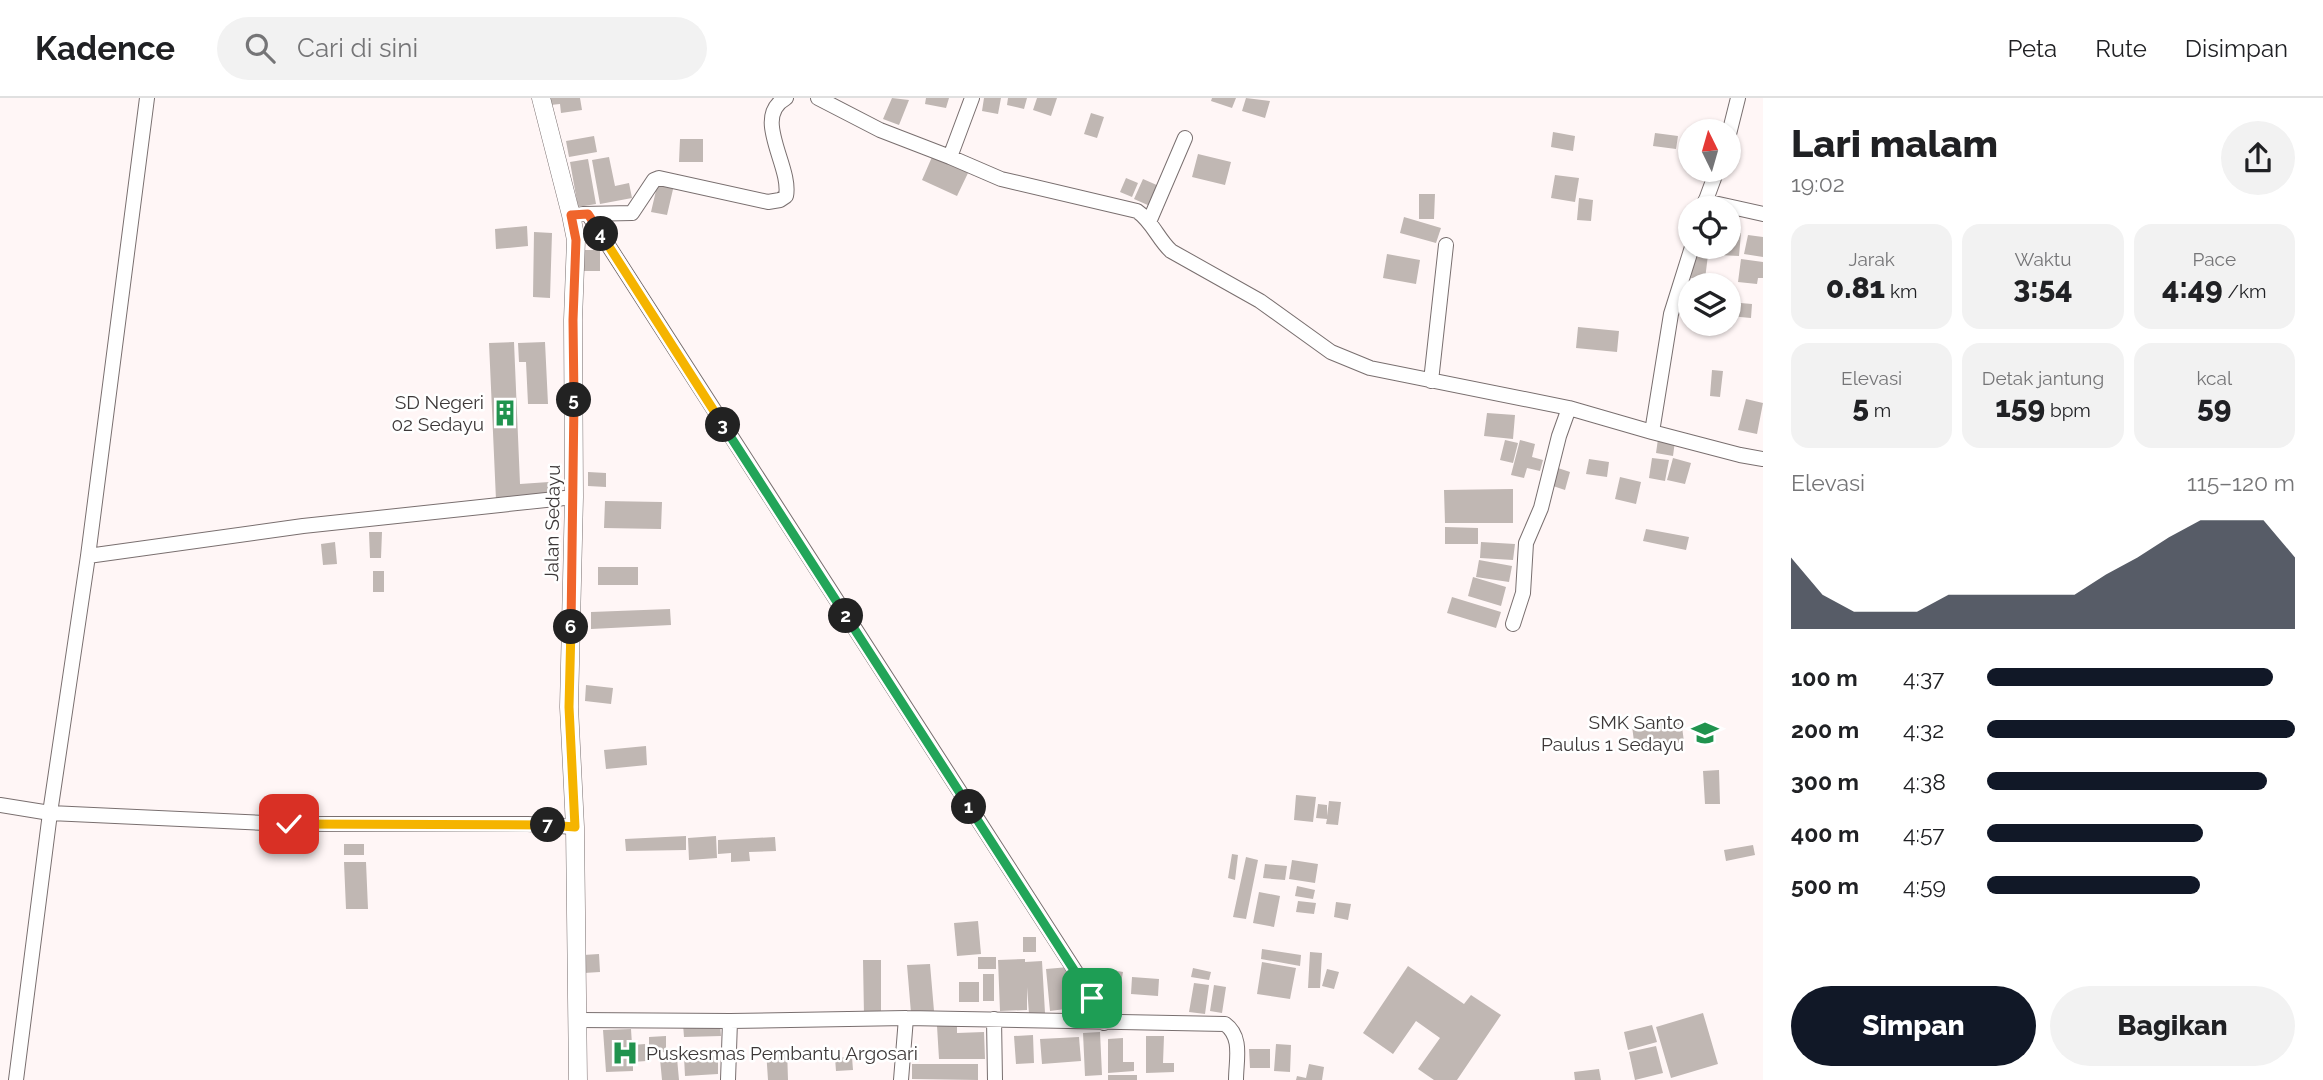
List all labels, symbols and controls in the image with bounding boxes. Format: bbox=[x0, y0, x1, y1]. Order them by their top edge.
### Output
search box bbox=[217, 17, 707, 80]
text: Kadence bbox=[35, 29, 175, 68]
icon: search bbox=[241, 29, 279, 67]
text: Cari di sini bbox=[297, 33, 418, 63]
text: Peta bbox=[2007, 34, 2057, 63]
text: Rute bbox=[2095, 34, 2147, 63]
text: Disimpan bbox=[2185, 34, 2288, 63]
north arrow bbox=[1678, 119, 1741, 182]
map controls bbox=[1678, 119, 1741, 336]
text: Lari malam bbox=[1791, 121, 1998, 166]
button: share bbox=[2221, 121, 2295, 195]
text: 19:02 bbox=[1791, 170, 1845, 197]
button: locate bbox=[1678, 196, 1741, 259]
pin: 4 bbox=[584, 216, 618, 252]
text: 4 bbox=[595, 222, 606, 244]
text: Jarak bbox=[1848, 248, 1895, 270]
text: Waktu bbox=[2015, 248, 2071, 270]
text: Pace bbox=[2193, 248, 2236, 270]
text: 0.81 bbox=[1826, 270, 1885, 305]
text: 3:54 bbox=[2013, 270, 2073, 305]
text: 4:49 bbox=[2162, 270, 2223, 305]
button: layers bbox=[1678, 273, 1741, 336]
text: km bbox=[1885, 280, 1918, 302]
text: /km bbox=[2223, 280, 2267, 302]
text: Elevasi bbox=[1841, 367, 1902, 389]
text: Detak jantung bbox=[1982, 367, 2104, 389]
text: kcal bbox=[2197, 367, 2232, 389]
pin: 5 bbox=[556, 382, 592, 418]
text: 5 bbox=[568, 388, 579, 410]
text: 5 bbox=[1852, 389, 1869, 424]
text: 159 bbox=[1995, 389, 2045, 424]
text: 59 bbox=[2197, 389, 2232, 424]
place label: SD Negeri 02 Sedayu bbox=[391, 391, 484, 435]
building icon: SD Negeri 02 Sedayu bbox=[490, 398, 520, 428]
text: m bbox=[1869, 399, 1891, 421]
text: bpm bbox=[2045, 399, 2091, 421]
pin: 3 bbox=[706, 408, 740, 442]
text: 3 bbox=[717, 413, 728, 435]
street label: Jalan Sedayu bbox=[540, 464, 564, 582]
text: Elevasi bbox=[1791, 469, 1865, 496]
text: 115–120 m bbox=[2187, 469, 2295, 496]
pin: 2 bbox=[828, 598, 864, 634]
text: 2 bbox=[840, 604, 851, 626]
pin: 6 bbox=[554, 610, 588, 644]
text: 6 bbox=[565, 615, 576, 637]
text: 100 m bbox=[1791, 664, 1858, 691]
text: 4:37 bbox=[1903, 664, 1944, 691]
place label: SMK Santo Paulus 1 Sedayu bbox=[1541, 711, 1684, 755]
text: 200 m bbox=[1791, 716, 1859, 743]
text: 4:32 bbox=[1903, 716, 1944, 743]
school or university icon: SMK Santo Paulus 1 Sedayu bbox=[1690, 718, 1720, 748]
text: 300 m bbox=[1791, 768, 1859, 795]
text: 4:38 bbox=[1903, 768, 1946, 795]
pin: 1 bbox=[951, 790, 986, 824]
pin bbox=[259, 794, 319, 854]
text: 1 bbox=[964, 795, 973, 817]
icon: check bbox=[270, 805, 308, 843]
pin: 7 bbox=[530, 808, 566, 842]
text: 7 bbox=[542, 813, 553, 835]
text: 400 m bbox=[1791, 820, 1859, 847]
text: 4:57 bbox=[1903, 820, 1945, 847]
text: 500 m bbox=[1791, 872, 1859, 899]
text: 4:59 bbox=[1903, 872, 1946, 899]
pin bbox=[1062, 968, 1122, 1028]
icon: arrive bbox=[1073, 979, 1111, 1017]
button: Simpan bbox=[1791, 986, 2036, 1066]
button: Bagikan bbox=[2050, 986, 2295, 1066]
hospital icon: Puskesmas Pembantu Argosari bbox=[610, 1038, 640, 1068]
place label: Puskesmas Pembantu Argosari bbox=[646, 1042, 918, 1064]

